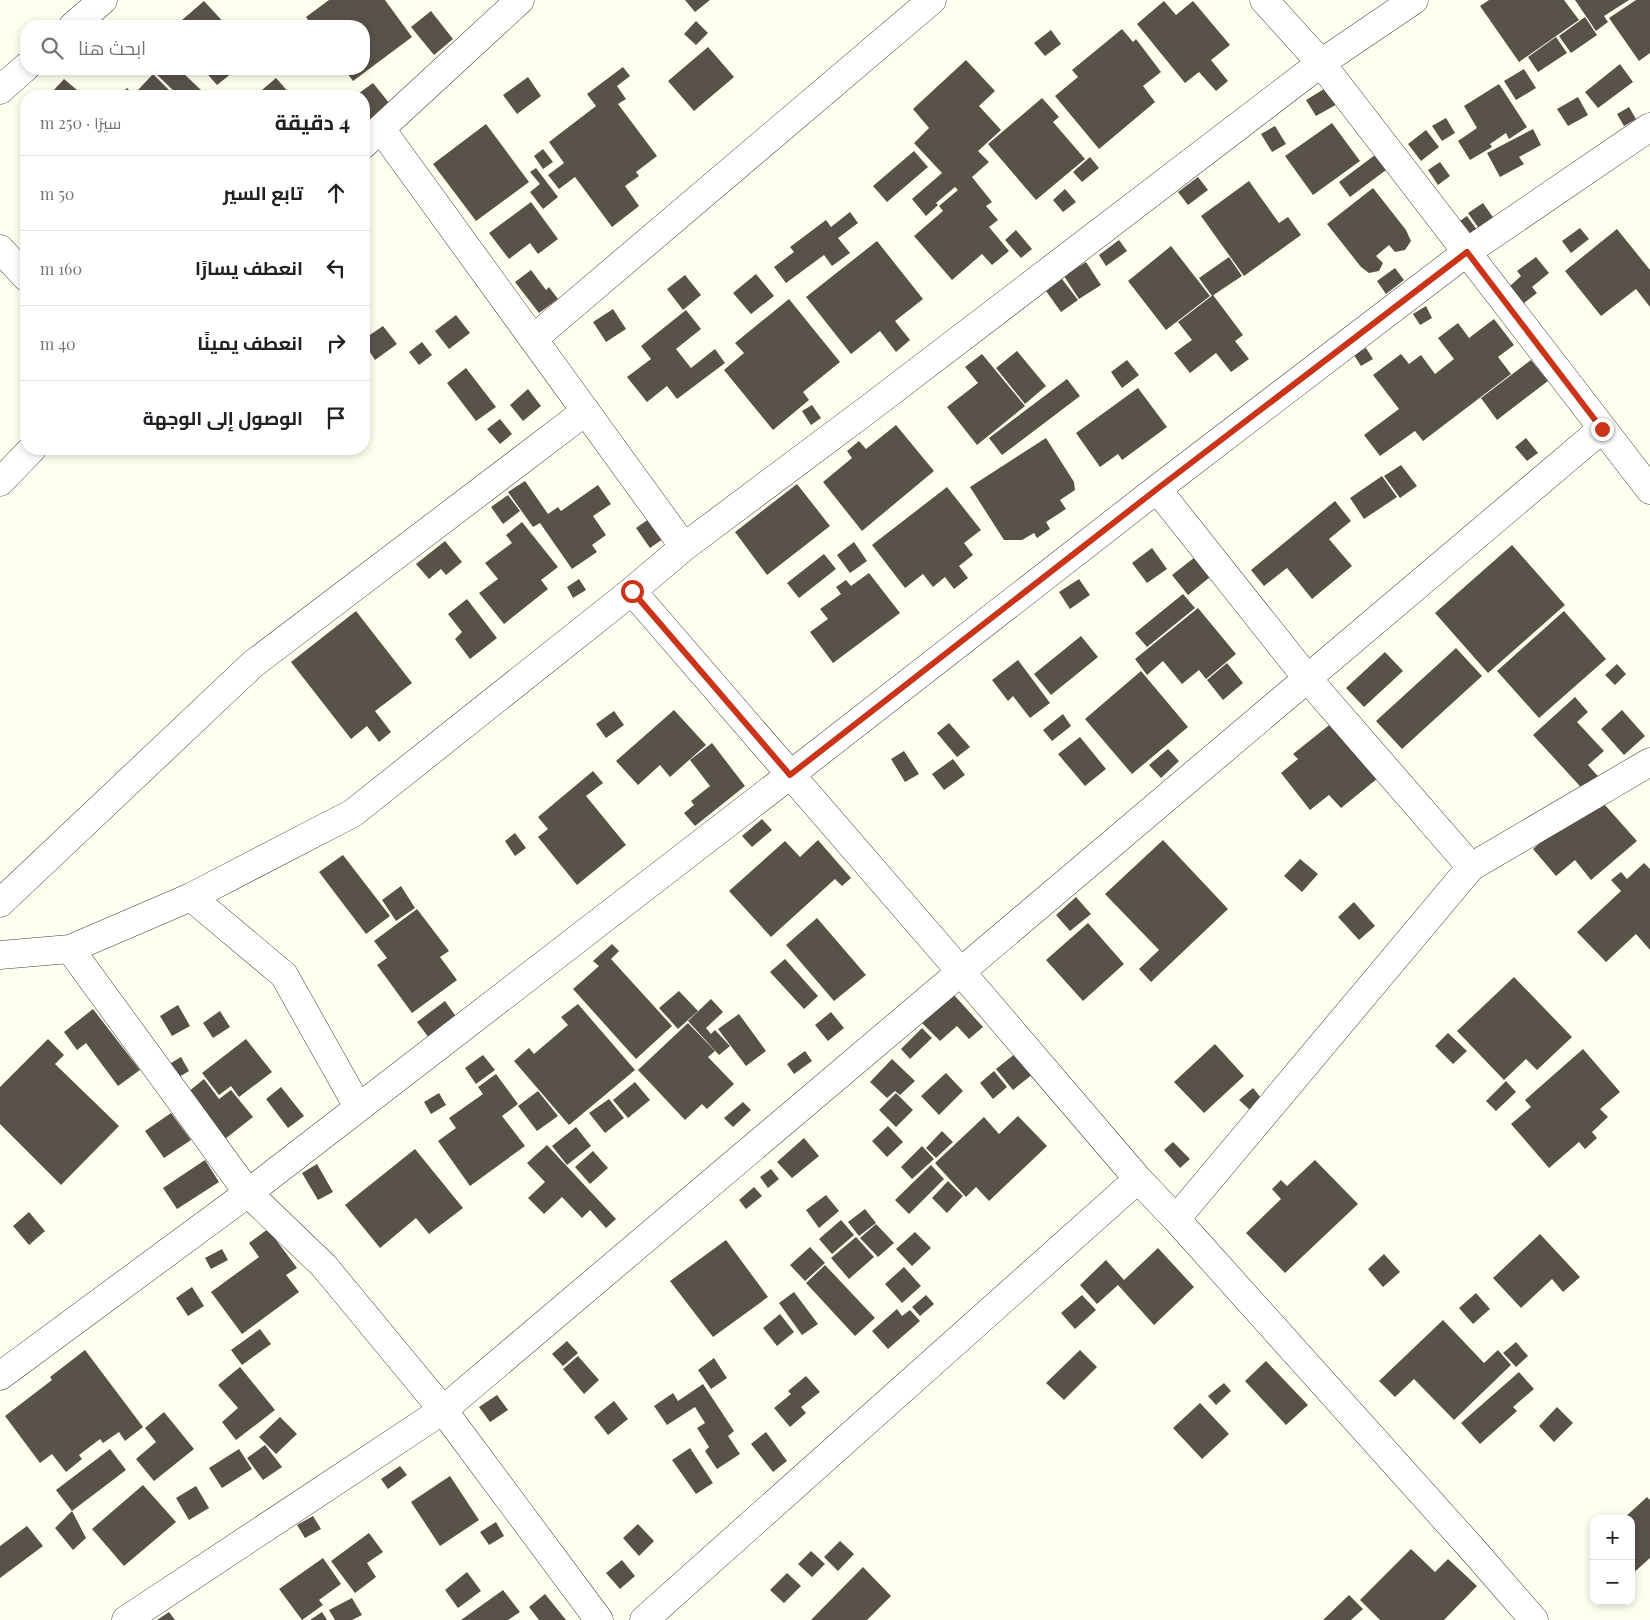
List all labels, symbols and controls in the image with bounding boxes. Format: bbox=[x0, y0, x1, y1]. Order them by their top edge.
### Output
search box bbox=[20, 20, 370, 75]
icon: search bbox=[38, 34, 66, 62]
text: ابحث هنا bbox=[78, 34, 146, 60]
text: 4 دقيقة bbox=[275, 107, 350, 135]
text: سيرًا · 250 m bbox=[40, 112, 121, 133]
text: تابع السير bbox=[223, 179, 303, 205]
icon: ahead bbox=[322, 179, 350, 207]
text: 50 m bbox=[40, 183, 74, 204]
text: انعطف يسارًا bbox=[195, 254, 303, 280]
icon: left bbox=[322, 254, 350, 282]
text: 160 m bbox=[40, 258, 82, 279]
text: انعطف يمينًا bbox=[197, 329, 303, 355]
icon: right bbox=[322, 329, 350, 357]
text: 40 m bbox=[40, 333, 76, 354]
text: الوصول إلى الوجهة bbox=[143, 404, 303, 430]
icon: arrive bbox=[322, 404, 350, 432]
route end bbox=[1591, 418, 1614, 441]
route start bbox=[621, 580, 644, 603]
map controls bbox=[1590, 1515, 1635, 1605]
button: + bbox=[1590, 1515, 1635, 1560]
button: − bbox=[1590, 1560, 1635, 1605]

